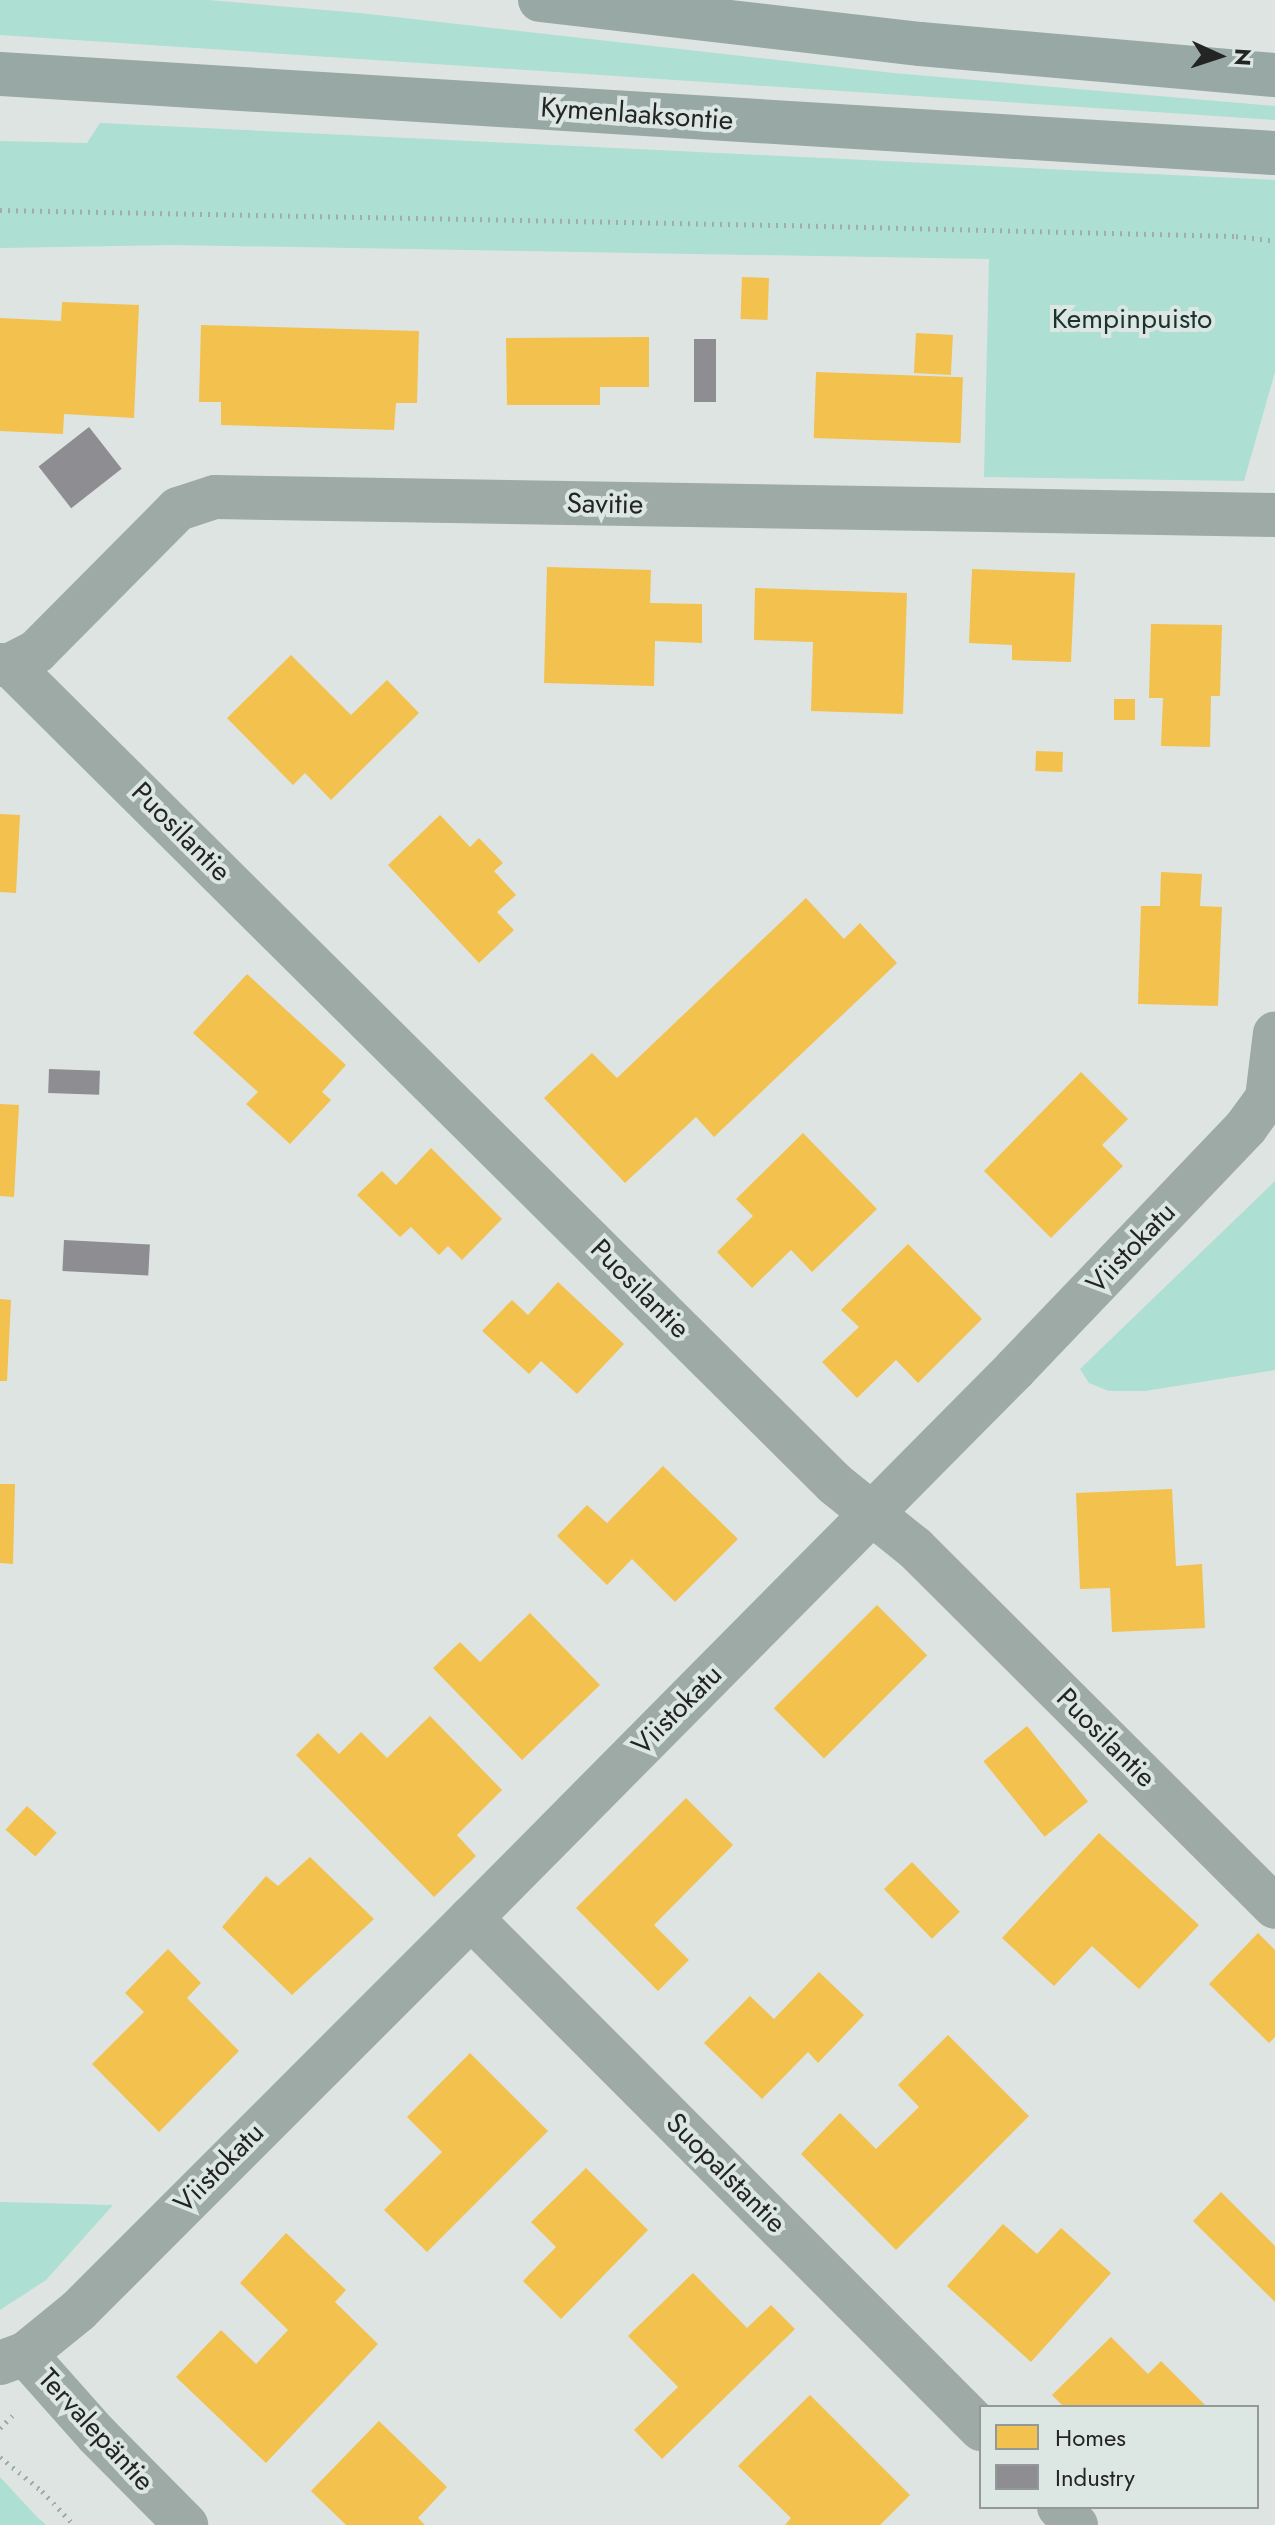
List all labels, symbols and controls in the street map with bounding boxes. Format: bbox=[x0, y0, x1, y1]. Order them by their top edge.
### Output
north arrow bbox=[1179, 16, 1259, 96]
text: N bbox=[1227, 48, 1259, 67]
street label: Kymenlaaksontie bbox=[540, 91, 734, 137]
park label: Kempinpuisto bbox=[1052, 302, 1212, 336]
street label: Savitie bbox=[566, 487, 644, 521]
street label: Puosilantie bbox=[124, 775, 238, 889]
street label: Viistokatu bbox=[1079, 1195, 1183, 1301]
street label: Puosilantie bbox=[583, 1232, 697, 1346]
street label: Viistokatu bbox=[625, 1658, 729, 1762]
street label: Puosilantie bbox=[1049, 1681, 1163, 1795]
street label: Suopalstantie bbox=[659, 2106, 793, 2240]
street label: Viistokatu bbox=[167, 2116, 271, 2220]
street label: Tervalepäntie bbox=[31, 2362, 161, 2498]
legend bbox=[979, 2405, 1259, 2509]
text: Homes bbox=[1055, 2420, 1126, 2455]
text: Industry bbox=[1055, 2460, 1135, 2495]

